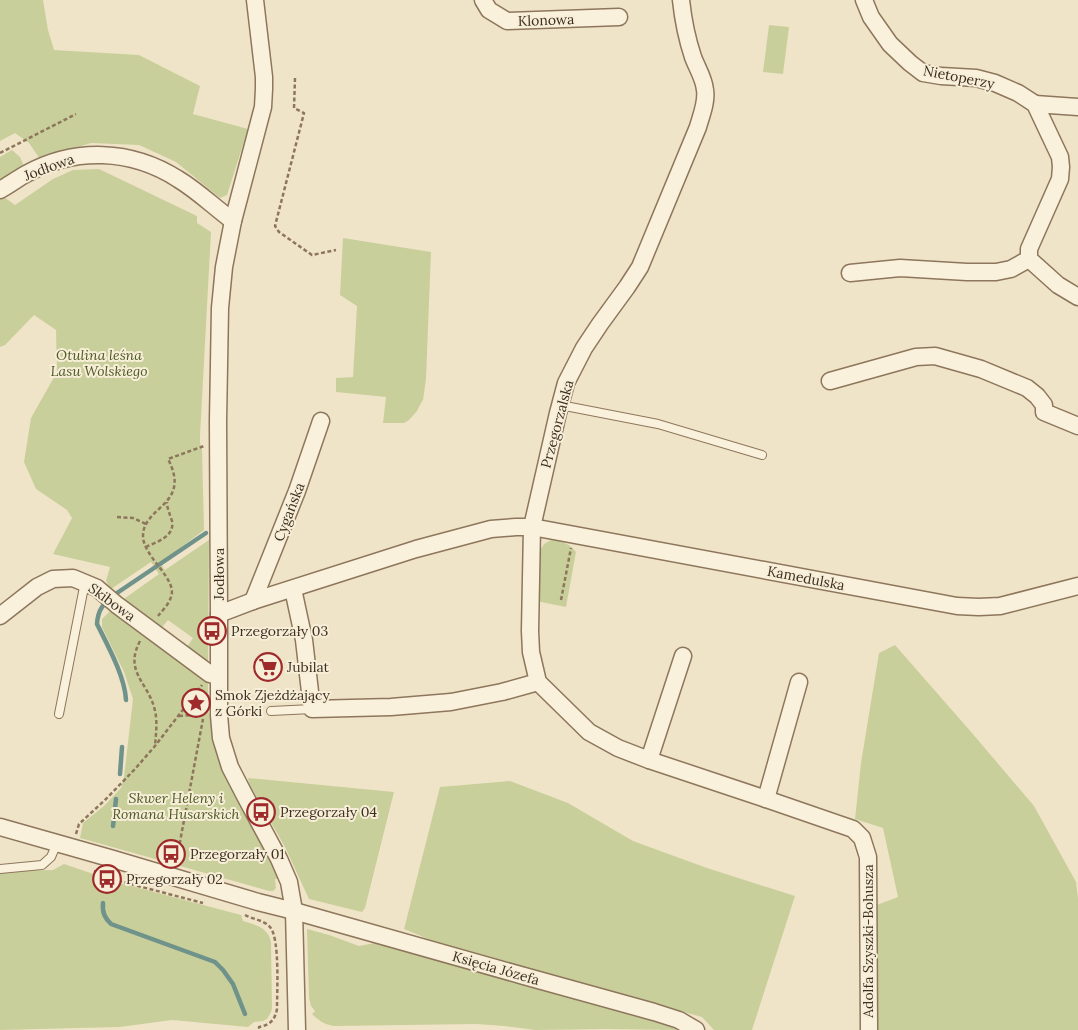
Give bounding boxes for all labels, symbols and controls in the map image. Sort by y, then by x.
street label: Klonowa [517,10,575,30]
street label: Nietoperzy [922,61,997,93]
street label: Jodłowa [20,150,77,185]
park label: Otulina leśna Lasu Wolskiego [50,346,148,380]
street label: Przegorzalska [537,378,577,470]
street label: Cygańska [270,480,308,544]
street label: Jodłowa [210,548,228,601]
street label: Kamedulska [766,562,846,594]
street label: Skibowa [85,579,139,625]
bus stop icon: Przegorzały 03 [197,616,227,646]
place label: Przegorzały 03 [231,622,328,640]
supermarket icon: Jubilat [253,652,283,682]
place label: Jubilat [286,658,330,676]
place label: Smok Zjeżdżający z Górki [215,686,330,720]
place icon: Smok Zjeżdżający z Górki [181,688,211,718]
park label: Skwer Heleny i Romana Husarskich [112,789,240,823]
bus stop icon: Przegorzały 04 [246,797,276,827]
place label: Przegorzały 04 [280,803,377,821]
bus stop icon: Przegorzały 01 [156,839,186,869]
place label: Przegorzały 01 [190,845,285,863]
bus stop icon: Przegorzały 02 [92,864,122,894]
street label: Adolfa Szyszki-Bohusza [859,864,877,1019]
place label: Przegorzały 02 [126,870,223,888]
street label: Księcia Józefa [450,947,542,989]

